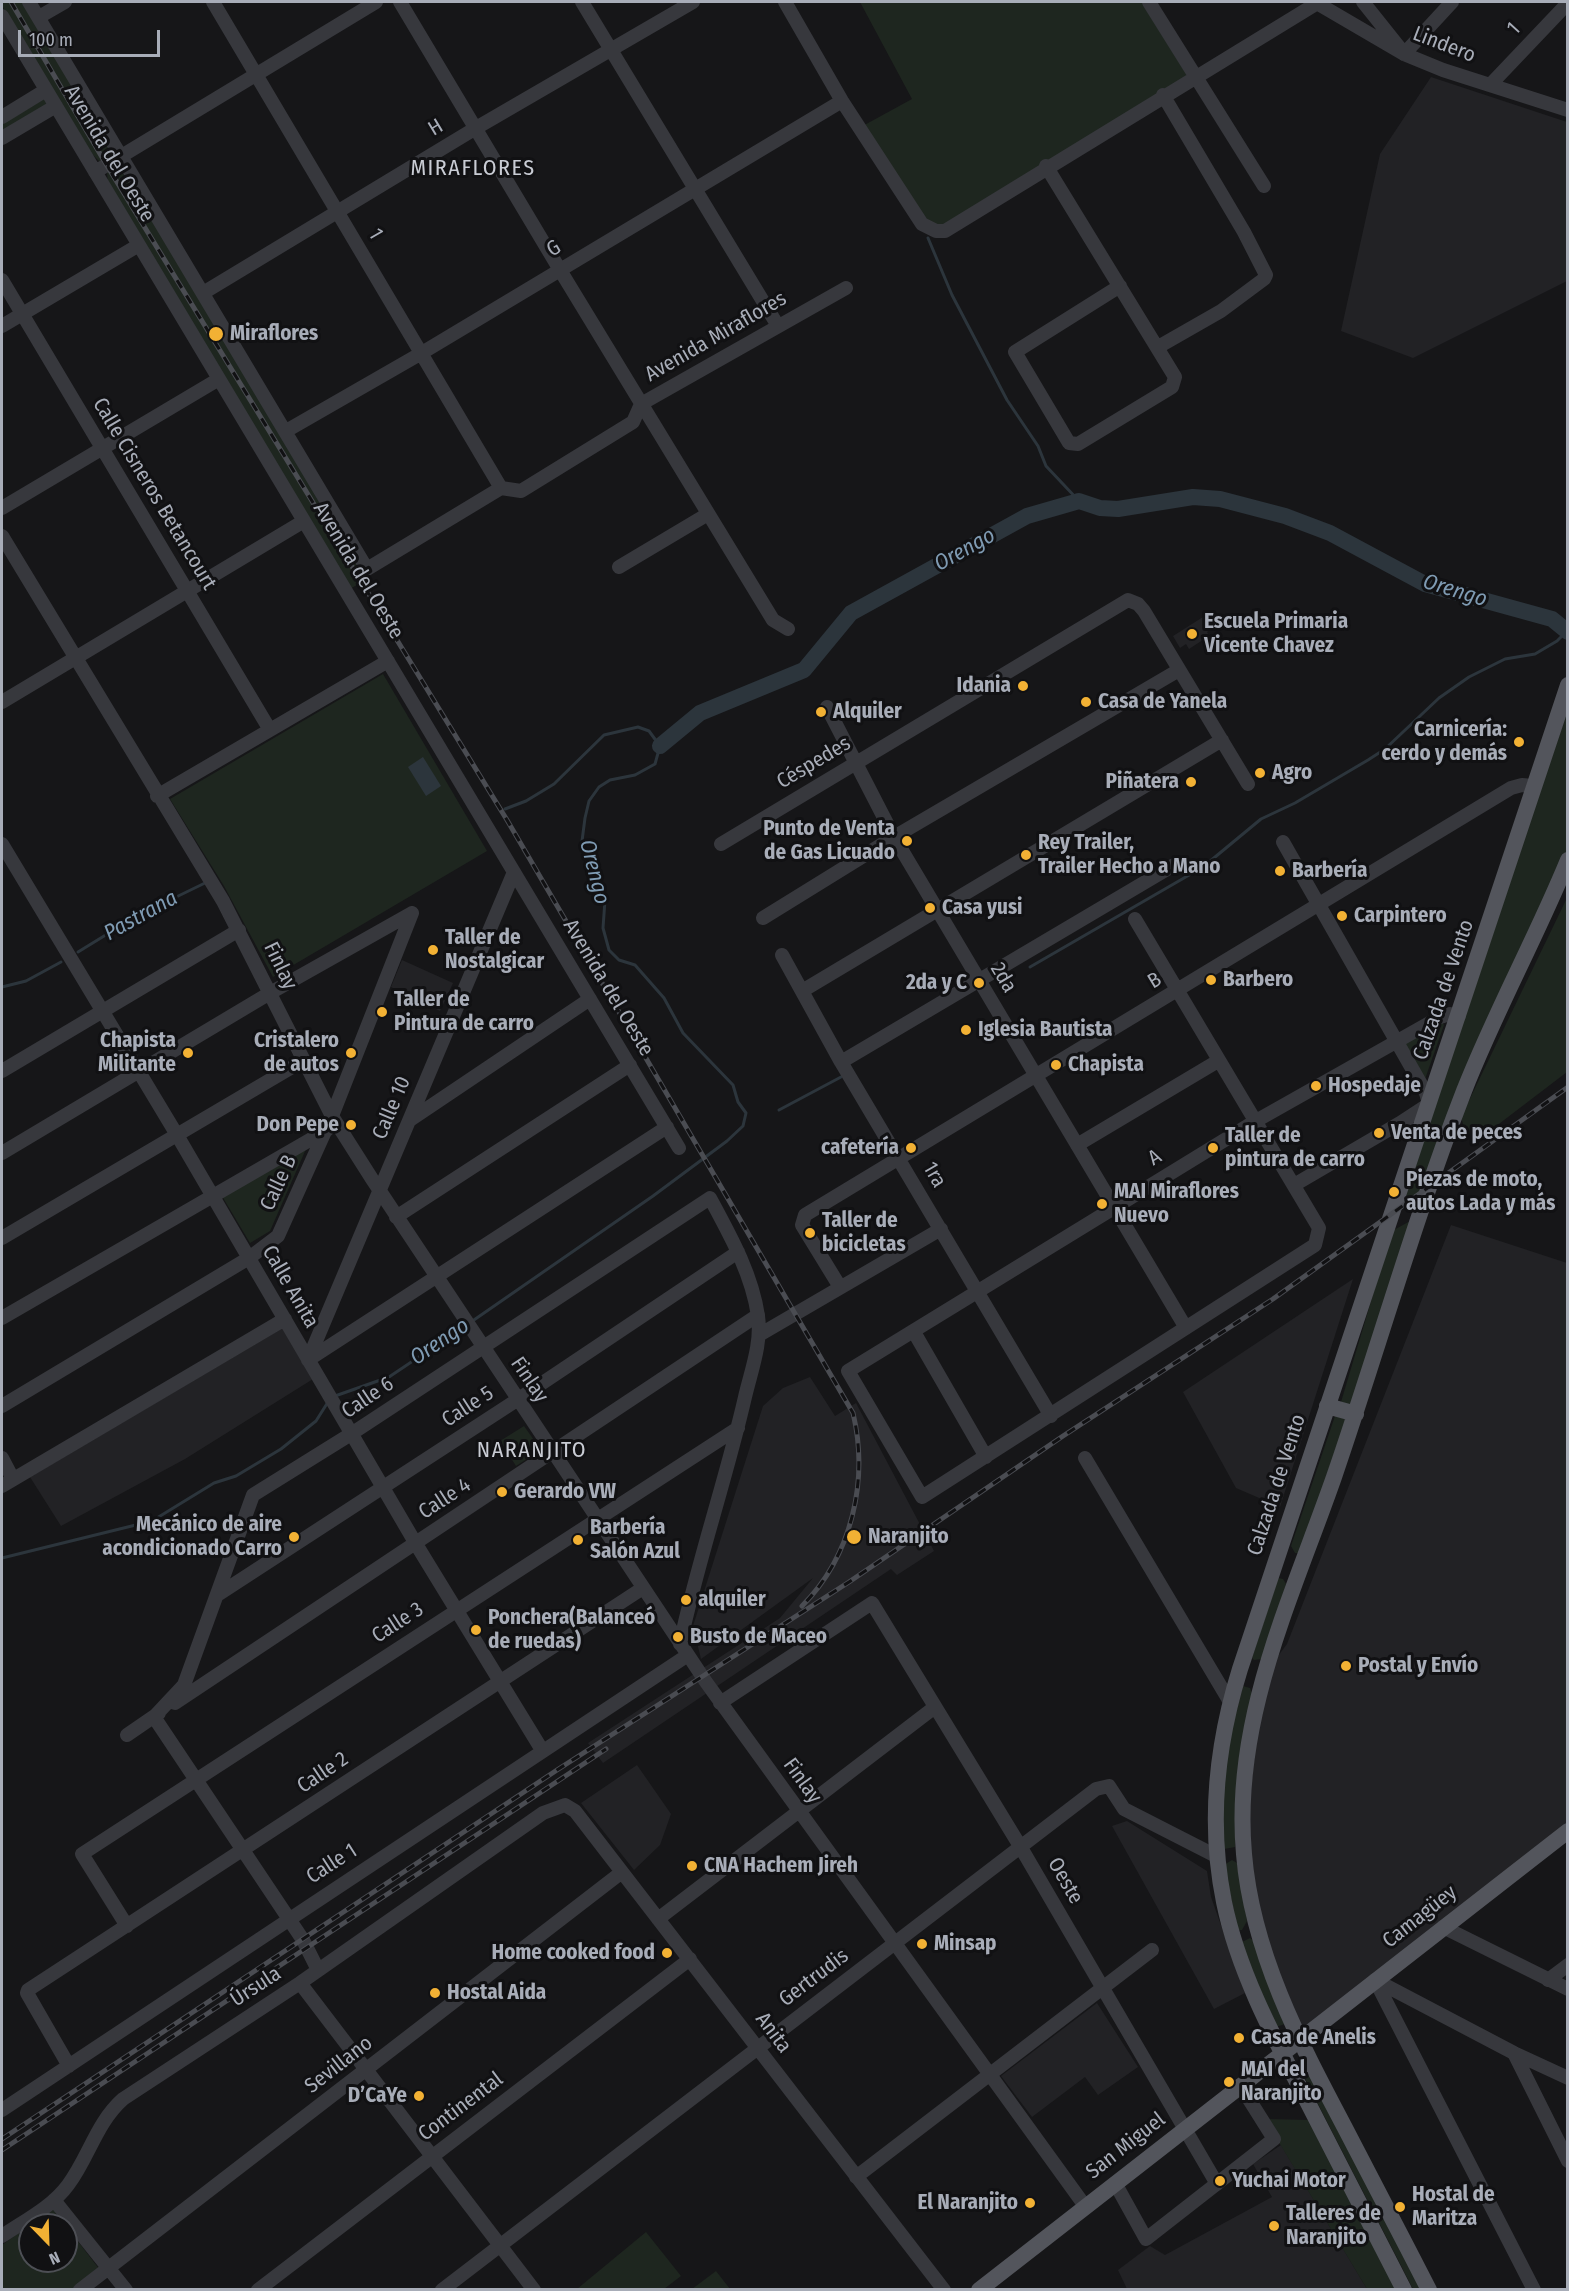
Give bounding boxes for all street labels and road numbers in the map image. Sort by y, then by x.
street label: 1 [1502,17,1526,41]
street label: Lindero [1409,22,1479,68]
street label: Avenida del Oeste [58,81,160,227]
street label: H [424,114,448,142]
street label: 1 [362,224,388,244]
street label: G [542,235,566,263]
street label: Avenida Miraflores [641,286,791,388]
street label: Calle Cisneros Betancourt [87,393,221,595]
street label: Avenida del Oeste [307,498,409,644]
street label: Céspedes [772,731,856,795]
street label: Avenida del Oeste [557,915,659,1061]
street label: Calzada de Vento [1408,916,1480,1064]
street label: Finlay [258,938,302,994]
street label: 2da [984,958,1022,998]
street label: B [1144,967,1166,995]
street label: Calle 10 [368,1073,416,1143]
street label: A [1144,1144,1166,1172]
street label: Calle B [255,1151,303,1215]
street label: 1ra [917,1158,951,1192]
street label: Calle Anita [256,1241,324,1333]
street label: Finlay [505,1352,553,1408]
street label: Calle 6 [337,1372,399,1424]
street label: Calle 5 [437,1381,499,1433]
street label: Calzada de Vento [1242,1411,1312,1559]
street label: Calle 4 [414,1473,476,1525]
street label: Calle 3 [368,1597,428,1649]
street label: Calle 2 [293,1747,353,1799]
street label: Finlay [777,1754,827,1808]
street label: Calle 1 [302,1838,362,1890]
street label: Oeste [1042,1853,1088,1909]
street label: Camagüey [1378,1880,1462,1954]
street label: Gertrudis [774,1944,854,2012]
street label: Úrsula [226,1961,286,2013]
street label: Anita [750,2008,796,2058]
street label: Sevillano [300,2031,378,2099]
street label: Continental [414,2067,508,2147]
street label: San Miguel [1081,2107,1171,2185]

